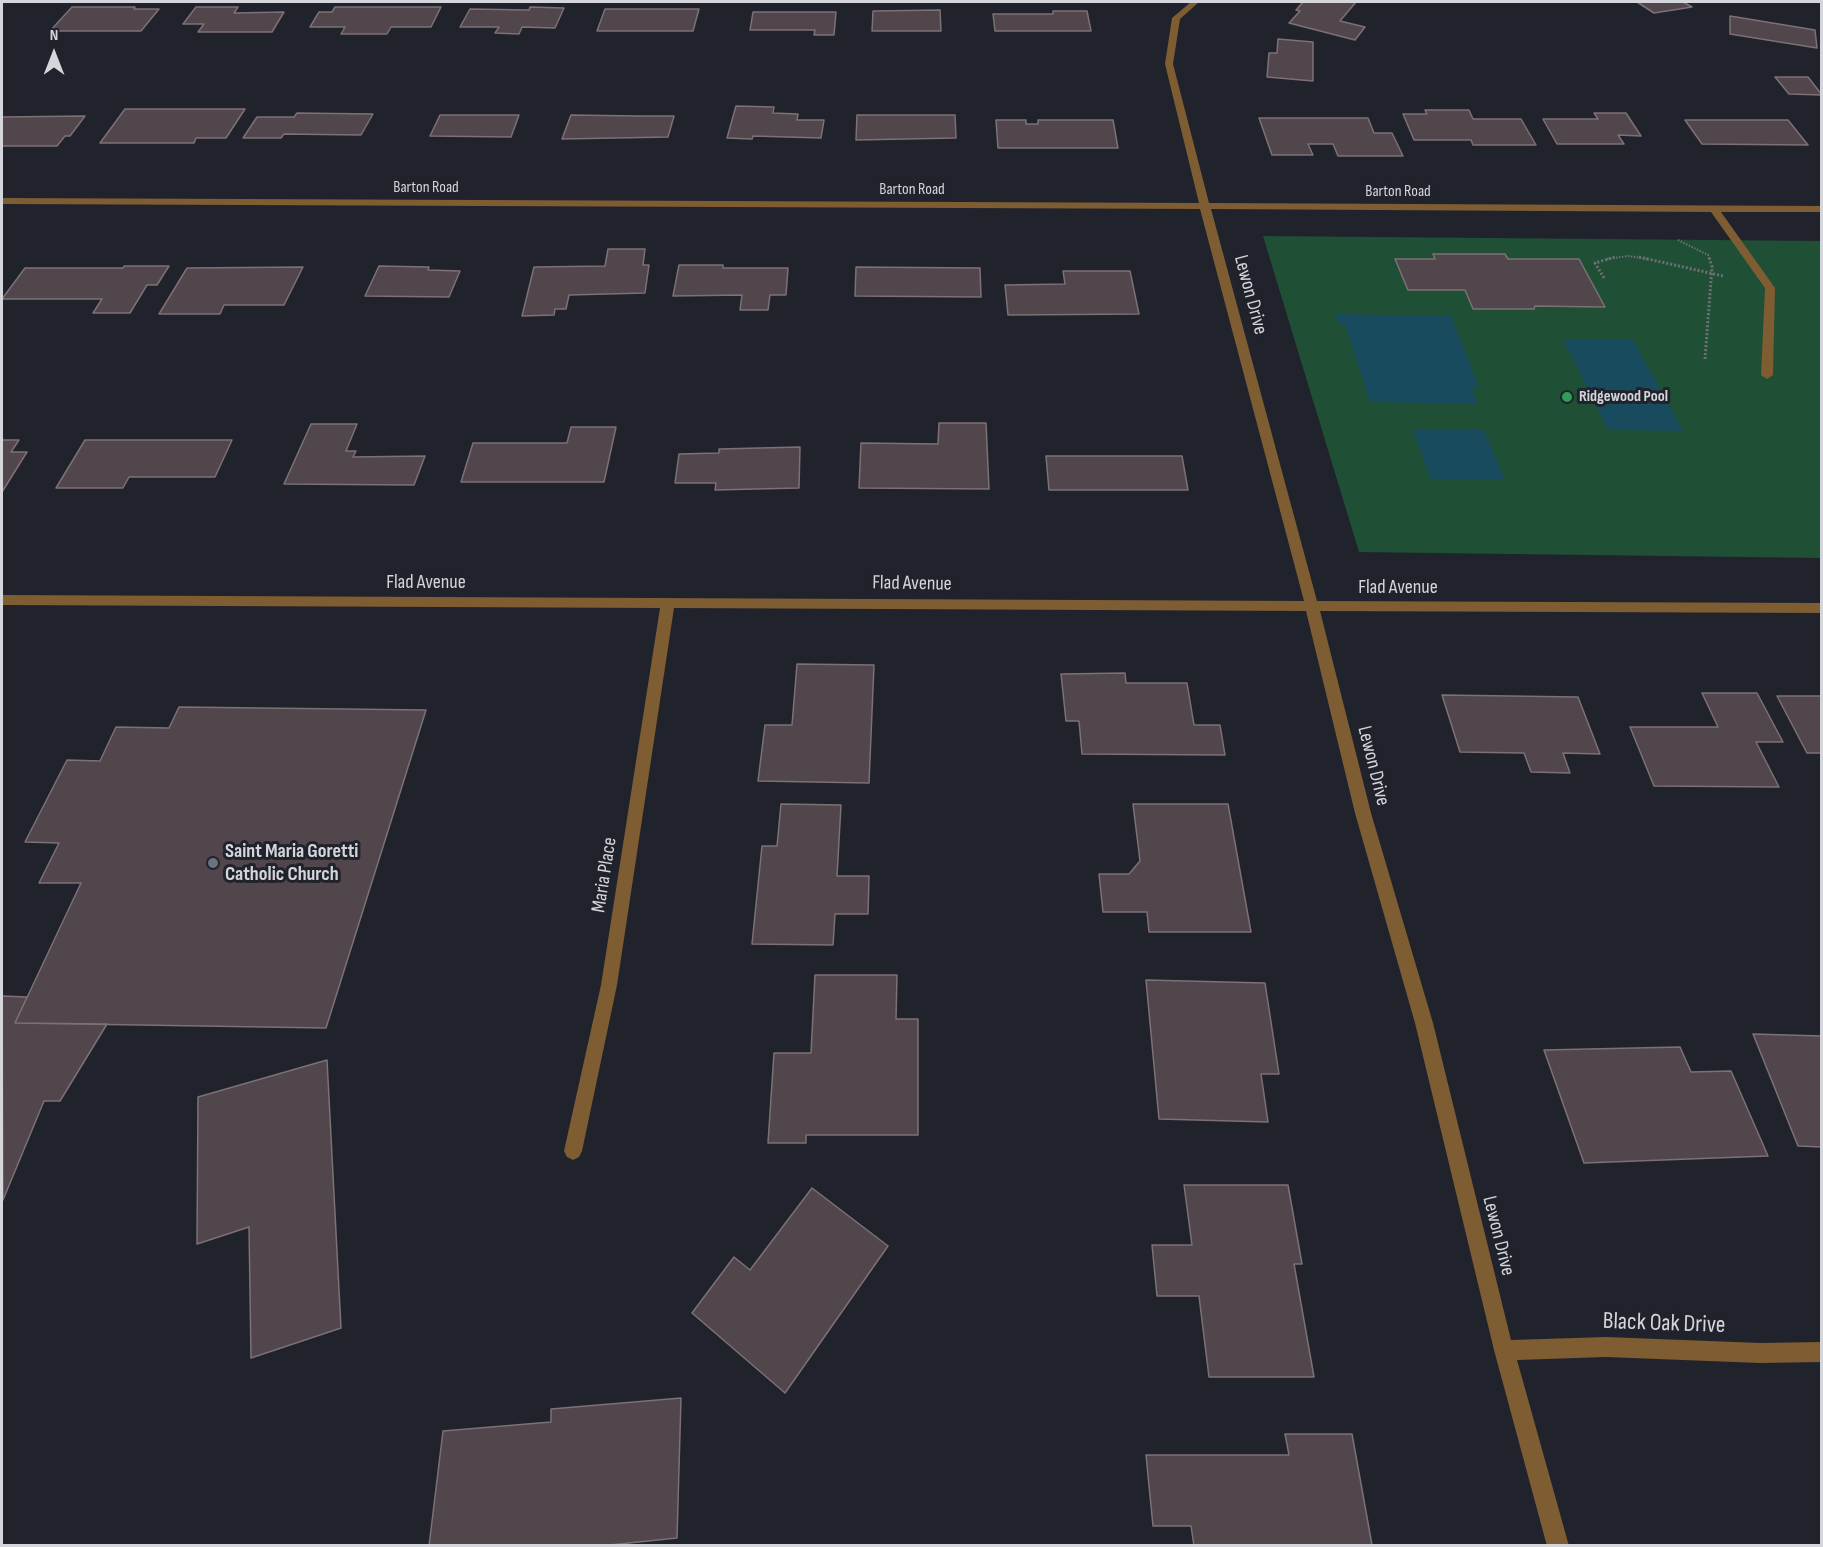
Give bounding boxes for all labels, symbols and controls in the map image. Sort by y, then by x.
north arrow [24,24,84,84]
text: N [50,26,58,45]
street label: Barton Road [393,178,459,198]
street label: Barton Road [879,180,945,200]
street label: Barton Road [1365,182,1431,202]
street label: Lewon Drive [1228,253,1272,337]
place label: Ridgewood Pool [1579,387,1668,407]
marker: Ridgewood Pool [1560,390,1574,404]
street label: Flad Avenue [386,571,466,595]
street label: Flad Avenue [872,571,952,597]
street label: Flad Avenue [1358,576,1438,600]
street label: Lewon Drive [1352,724,1394,808]
street label: Maria Place [587,836,623,914]
place label: Saint Maria Goretti Catholic Church [225,840,358,887]
marker: Saint Maria Goretti Catholic Church [206,856,220,870]
street label: Lewon Drive [1477,1194,1519,1278]
street label: Black Oak Drive [1602,1307,1726,1341]

